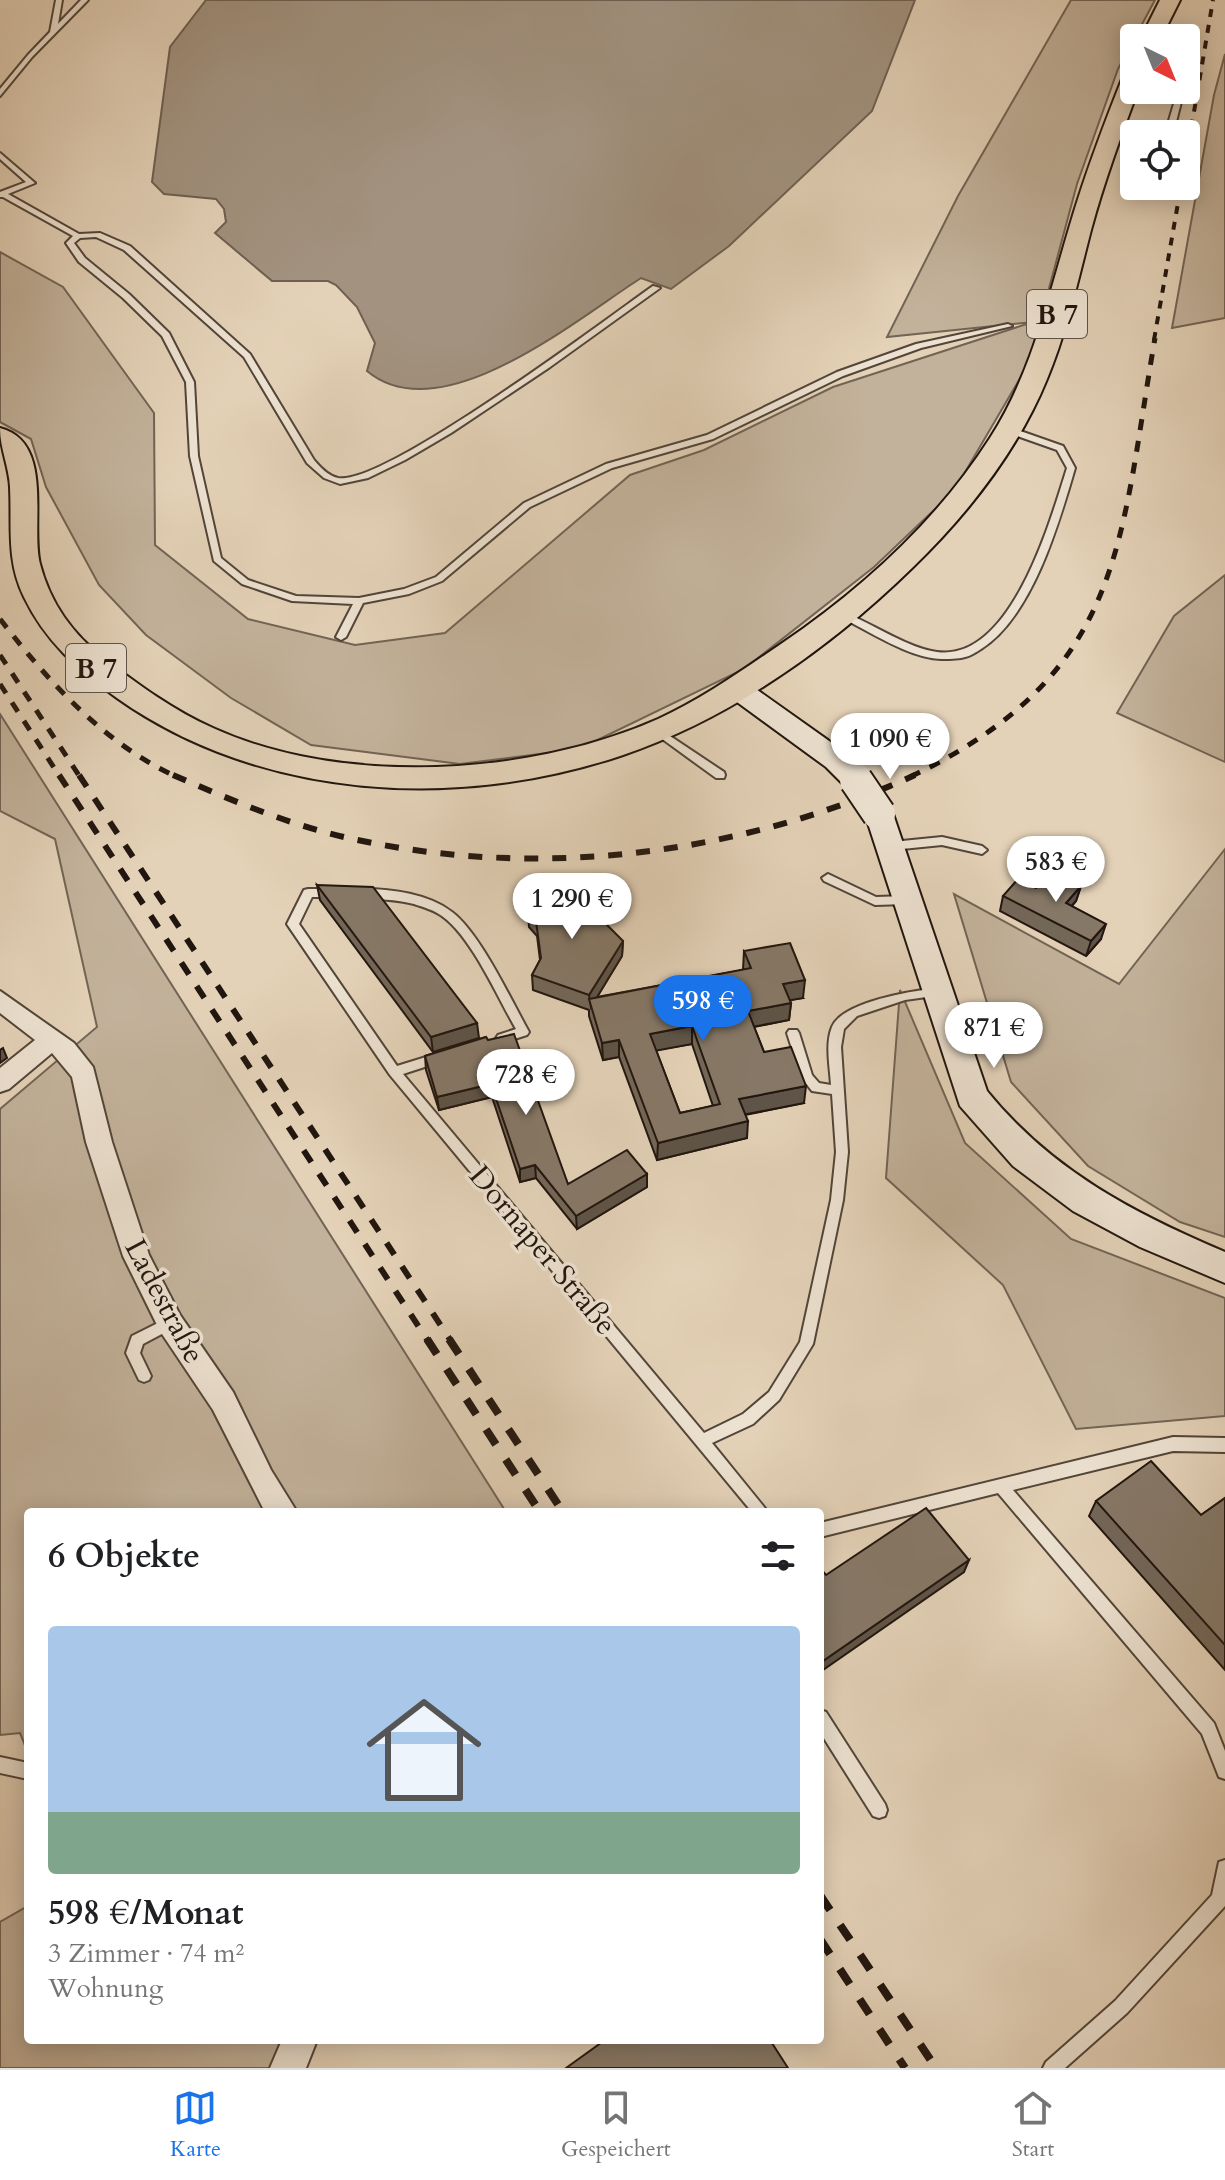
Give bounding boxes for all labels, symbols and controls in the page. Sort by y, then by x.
north arrow [1120,24,1200,104]
map controls [1120,24,1200,200]
button: locate [1120,120,1200,200]
road number: B 7 [1027,290,1087,338]
road number: B 7 [66,644,126,692]
pin: 1 090 € [816,713,964,781]
text: 1 090 € [849,721,931,756]
pin: 583 € [1000,836,1112,904]
text: 583 € [1025,844,1087,879]
pin: 1 290 € [498,873,646,941]
text: 1 290 € [531,881,613,916]
pin: 598 € [647,975,759,1043]
text: 598 € [672,983,734,1018]
pin: 871 € [938,1002,1050,1070]
text: 871 € [963,1010,1025,1045]
pin: 728 € [470,1049,582,1117]
text: 728 € [495,1057,557,1092]
street label: Dornaper Straße [459,1157,626,1344]
street label: Ladestraße [115,1232,214,1371]
text: 6 Objekte [48,1533,200,1579]
icon: filters [756,1534,800,1578]
icon: home [352,1678,496,1822]
text: 598 €/Monat [48,1890,243,1936]
text: 3 Zimmer · 74 m² [48,1936,244,1971]
text: Wohnung [48,1971,163,2006]
tab: Karte [170,2086,221,2164]
tab: Gespeichert [561,2086,671,2164]
tab: Start [1011,2086,1055,2164]

